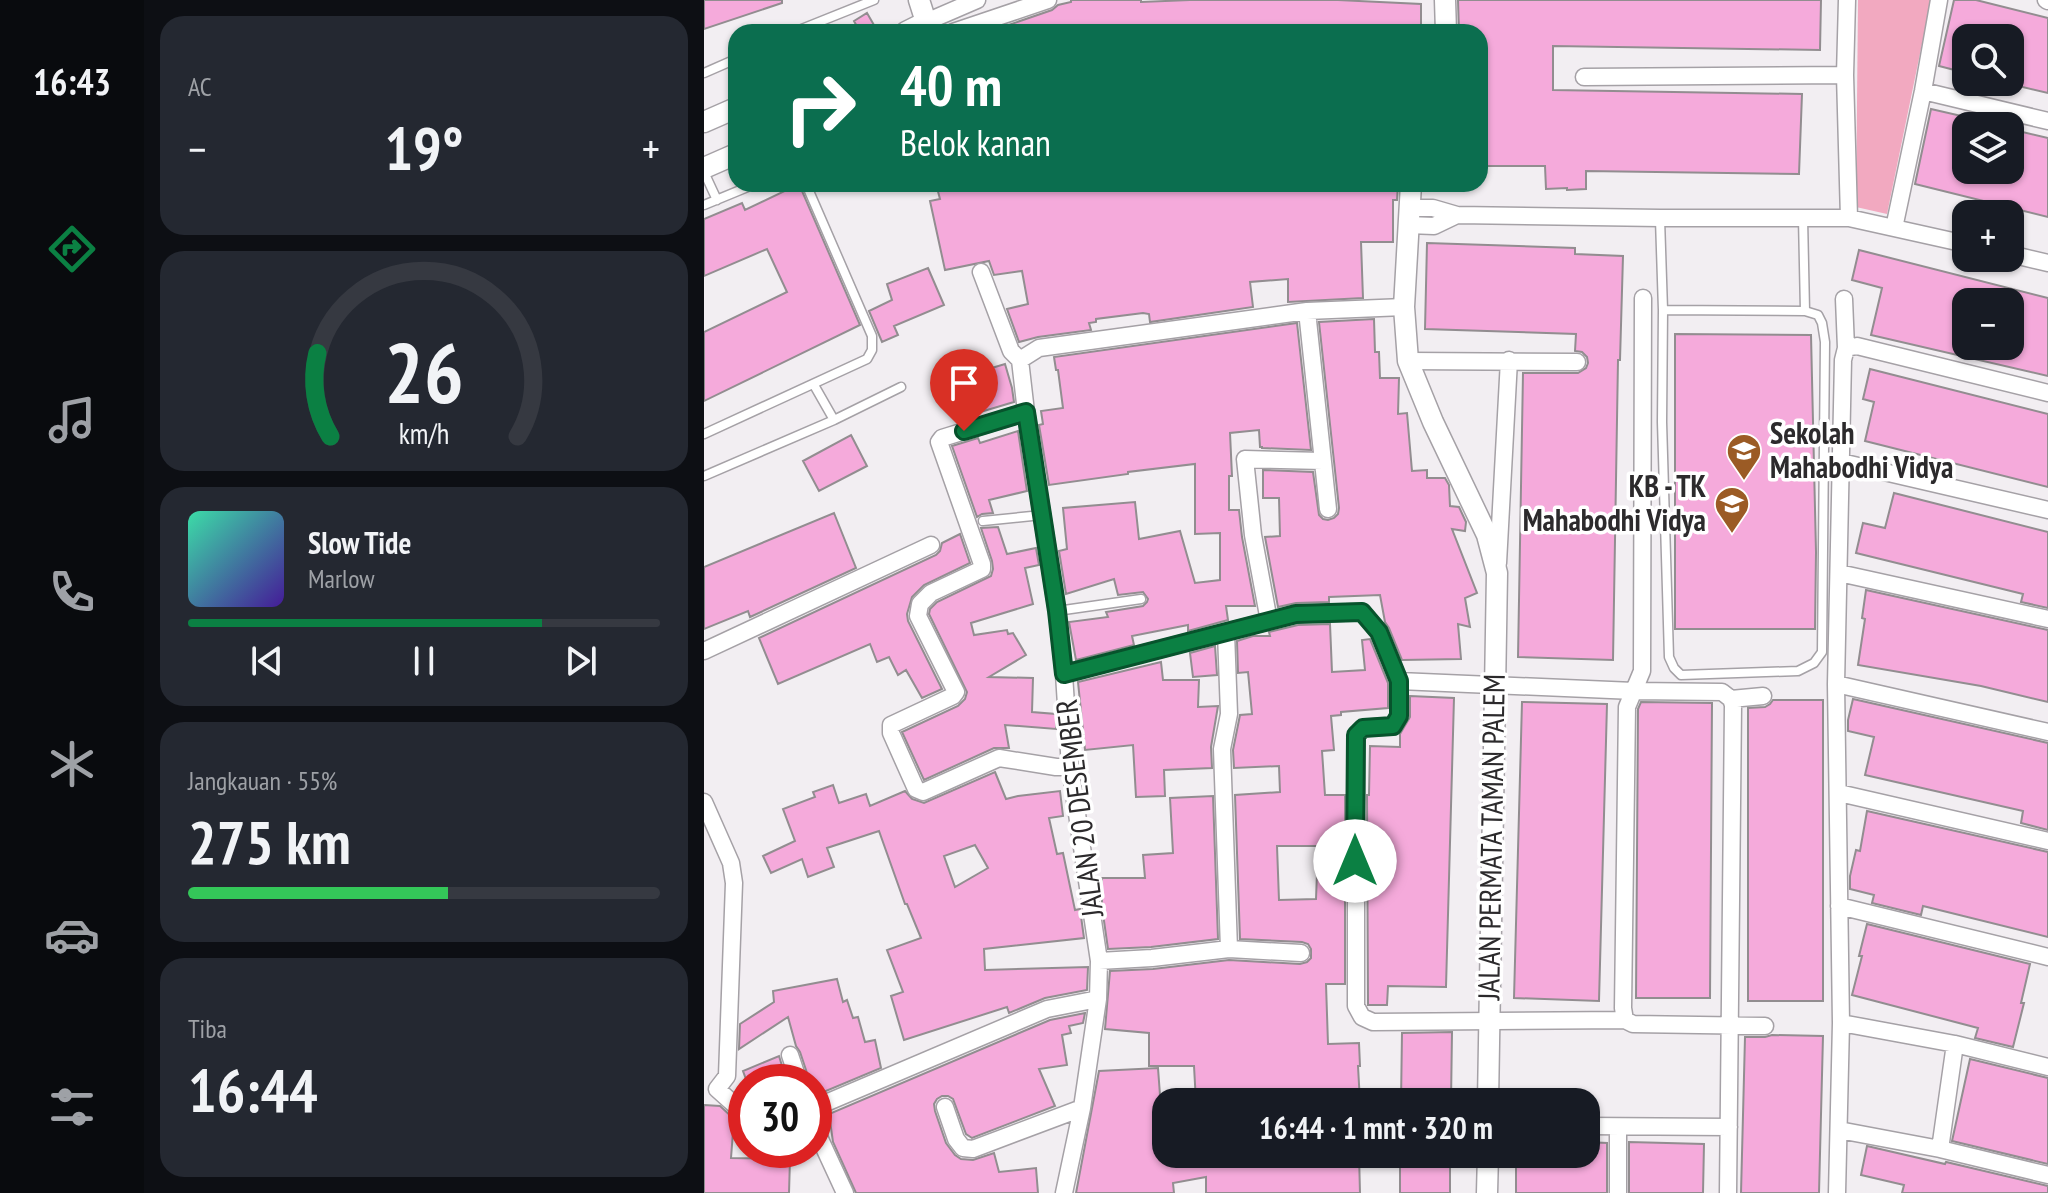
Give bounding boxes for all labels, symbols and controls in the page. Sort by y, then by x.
map controls [1952,24,2024,360]
button: search [1952,24,2024,96]
text: 40 m [900,49,1002,121]
icon: right [768,56,872,160]
text: 16:43 [33,58,111,105]
text: AC [188,70,212,103]
text: 19° [384,109,464,187]
button: layers [1952,112,2024,184]
text: Belok kanan [900,119,1051,166]
text: − [188,120,206,177]
text: + [642,120,660,177]
button: + [1952,200,2024,272]
icon: directions [44,221,100,277]
button: − [1952,288,2024,360]
text: 26 [384,318,464,426]
pin [930,349,998,431]
icon: arrive [942,361,986,405]
icon: music [44,392,100,448]
place label: Sekolah Mahabodhi Vidya [1770,413,1953,486]
text: km/h [399,415,449,452]
school or university icon: Sekolah Mahabodhi Vidya [1725,432,1763,482]
place label: KB - TK Mahabodhi Vidya [1523,466,1706,539]
school or university icon: KB - TK Mahabodhi Vidya [1713,485,1751,535]
text: Slow Tide [308,523,411,562]
text: Marlow [308,562,374,595]
icon: phone [44,564,100,620]
icon: previous [245,639,289,683]
icon: pause [402,639,446,683]
icon: next [559,639,603,683]
street label: JALAN PERMATA TAMAN PALEM [1468,674,1513,1001]
street label: JALAN 20 DESEMBER [1046,697,1111,920]
icon: climate [44,736,100,792]
text: Jangkauan · 55% [188,764,337,797]
text: 275 km [188,803,351,881]
position arrow [1313,819,1397,903]
icon: car [44,907,100,963]
text: Tiba [188,1012,227,1045]
text: 16:44 [188,1051,318,1129]
speed limit sign: 30 [728,1064,832,1168]
icon: filters [44,1079,100,1135]
text: 16:44 · 1 mnt · 320 m [1259,1108,1493,1147]

